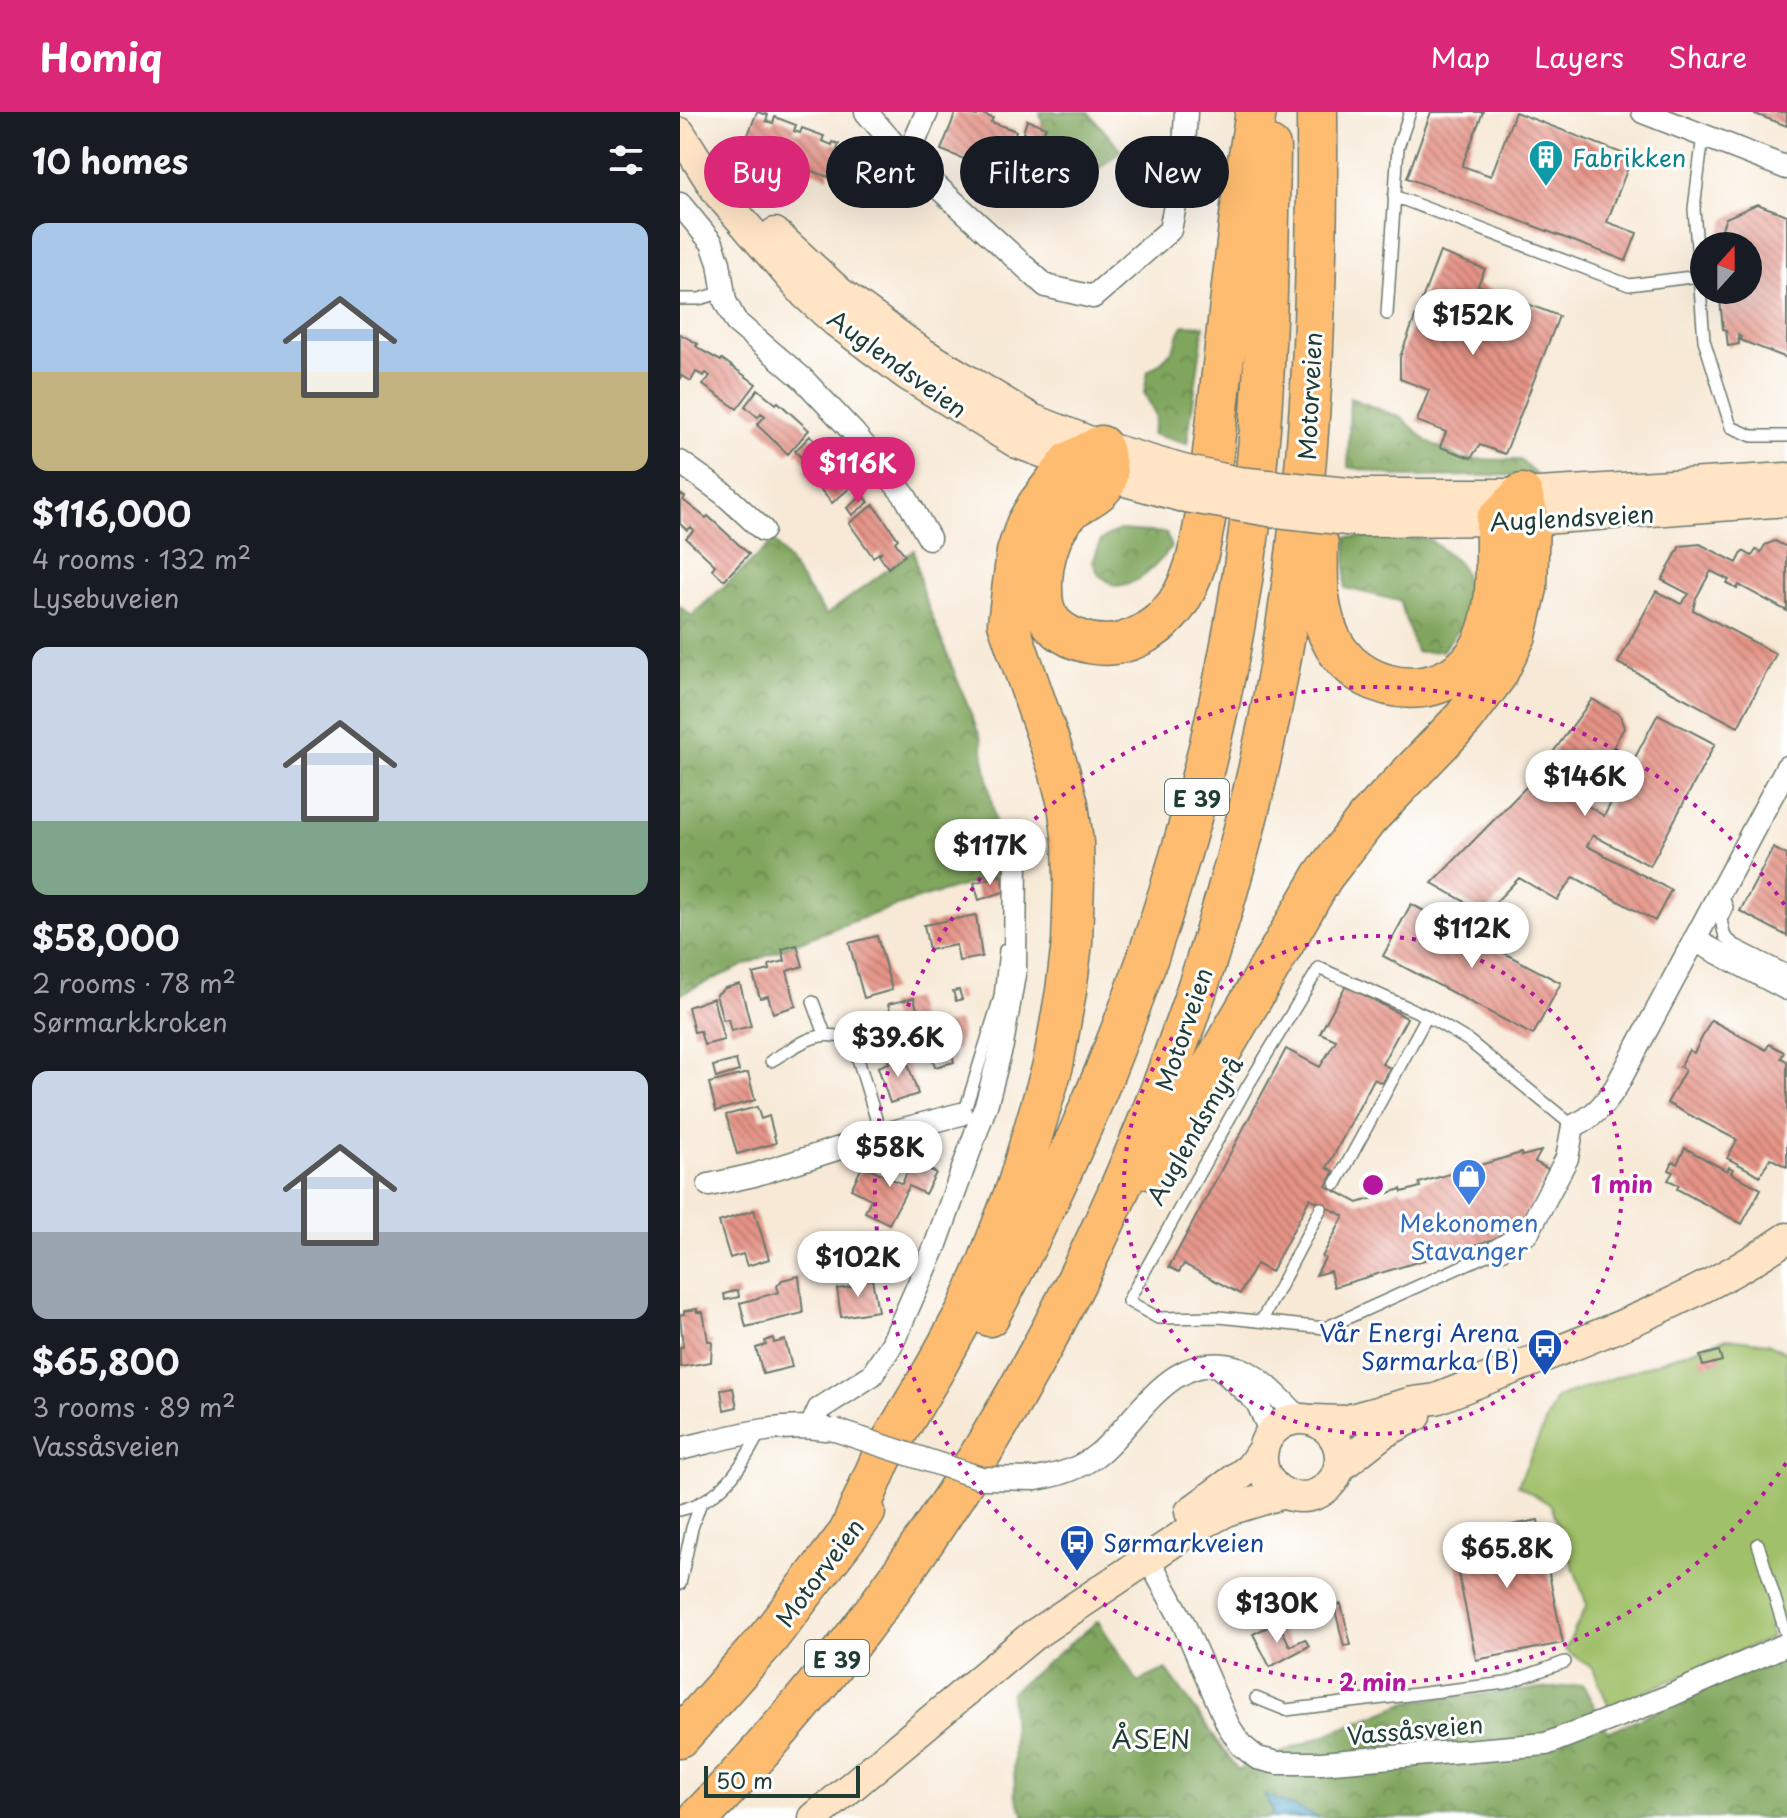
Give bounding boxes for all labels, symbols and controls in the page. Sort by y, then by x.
text: Homiq [40,28,162,85]
text: Map [1430,35,1490,78]
text: Layers [1534,35,1624,78]
text: Share [1668,35,1747,78]
text: 10 homes [32,134,188,186]
chip: Buy [704,136,810,208]
chip: Rent [826,136,944,208]
chip: Filters [960,136,1099,208]
chip: New [1115,136,1229,208]
icon: filters [604,138,648,182]
building icon: Fabrikken [1527,138,1565,188]
place label: Fabrikken [1572,139,1686,175]
north arrow [1690,232,1762,304]
map controls [1690,232,1762,304]
icon: home [268,275,412,419]
pin: $152K [1417,289,1529,357]
text: $152K [1432,295,1514,334]
street label: Auglendsveien [821,300,975,426]
street label: Motorveien [1288,331,1330,461]
pin: $116K [802,437,914,505]
text: $116K [819,443,897,482]
text: $116,000 [32,487,191,539]
street label: Auglendsveien [1489,495,1655,539]
text: 4 rooms · 132 m² [32,539,251,578]
text: Lysebuveien [32,578,180,617]
icon: home [268,699,412,843]
pin: $146K [1529,750,1641,818]
text: $146K [1543,756,1627,795]
road number: E 39 [1165,779,1229,815]
pin: $117K [934,819,1046,887]
text: $117K [953,825,1027,864]
pin: $112K [1416,902,1528,970]
text: $112K [1433,908,1511,947]
text: $58,000 [32,911,180,963]
text: 2 rooms · 78 m² [32,963,236,1002]
street label: Motorveien [1145,963,1221,1095]
text: Sørmarkkroken [32,1002,228,1041]
pin: $39.6K [833,1011,963,1079]
text: $39.6K [852,1017,944,1056]
street label: Auglendsmyrå [1137,1049,1251,1211]
pin: $58K [843,1121,937,1189]
icon: home [268,1123,412,1267]
text: $58K [855,1127,925,1166]
shop icon: Mekonomen Stavanger [1450,1157,1488,1207]
text: 1 min [1591,1165,1653,1201]
centre of rings [1359,1171,1387,1199]
place label: Mekonomen Stavanger [1400,1204,1538,1268]
pin: $102K [802,1231,914,1299]
text: $102K [815,1237,901,1276]
place label: Vår Energi Arena Sørmarka (B) [1319,1314,1519,1378]
bus stop icon: Vår Energi Arena Sørmarka (B) [1526,1327,1564,1377]
text: $65,800 [32,1335,180,1387]
text: 3 rooms · 89 m² [32,1387,236,1426]
text: Vassåsveien [32,1426,180,1465]
street label: Motorveien [766,1510,872,1634]
pin: $65.8K [1442,1522,1572,1590]
bus stop icon: Sørmarkveien [1058,1523,1096,1573]
place label: Sørmarkveien [1103,1524,1264,1560]
text: $65.8K [1461,1528,1553,1567]
pin: $130K [1221,1577,1333,1645]
text: $130K [1235,1583,1319,1622]
road number: E 39 [805,1640,869,1676]
text: 2 min [1339,1663,1407,1699]
street label: Vassåsveien [1345,1705,1485,1753]
district label: ÅSEN [1112,1719,1192,1758]
scale bar [704,1762,860,1798]
text: 50 m [716,1763,773,1796]

